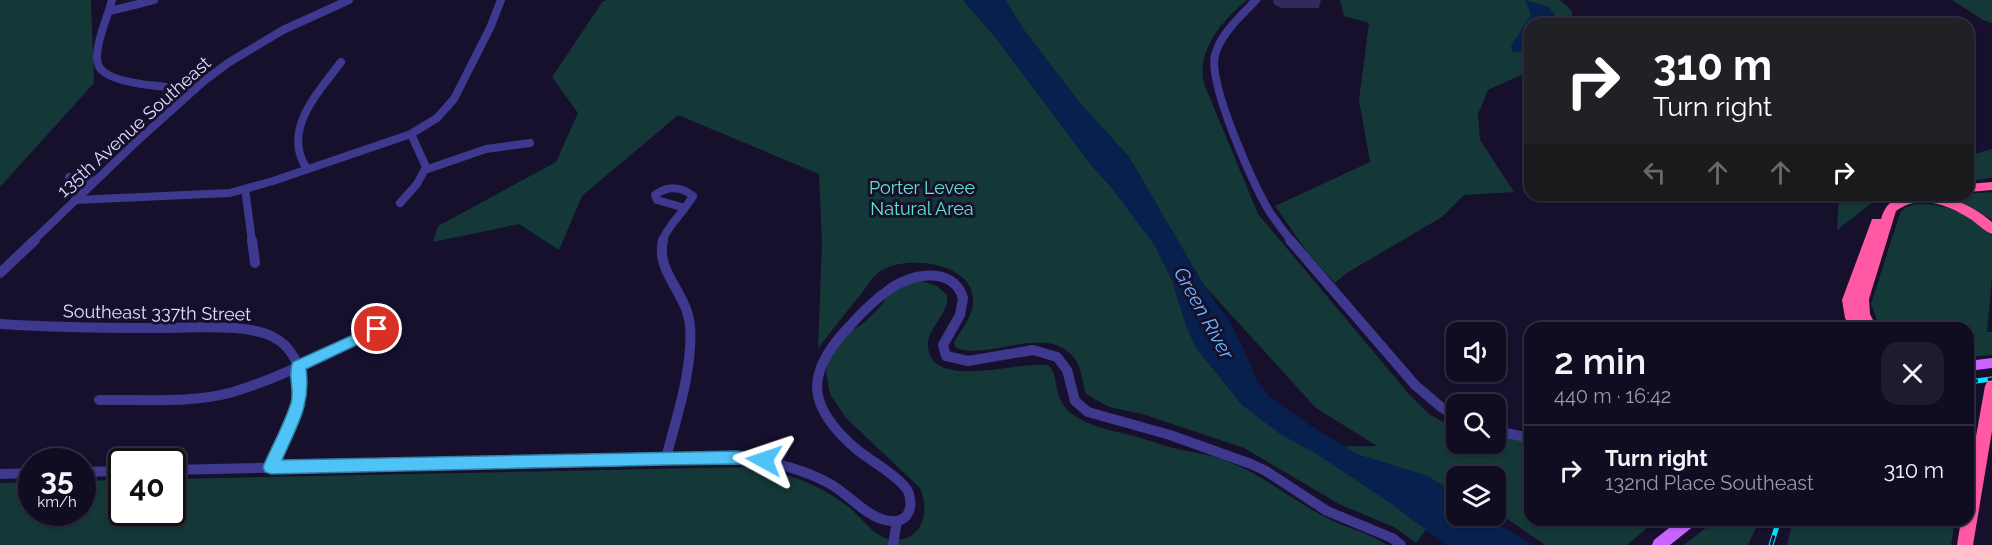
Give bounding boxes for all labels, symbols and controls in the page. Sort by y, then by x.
text: 310 m [1653,41,1772,90]
icon: right [1554,42,1632,120]
street label: 135th Avenue Southeast [53,52,215,201]
text: Turn right [1653,91,1772,122]
icon: left [1638,156,1671,189]
icon: ahead [1701,156,1734,189]
icon: ahead [1764,156,1797,189]
icon: right [1827,156,1860,189]
park label: Porter Levee Natural Area [869,177,975,219]
water label: Green River [1169,263,1240,364]
street label: Southeast 337th Street [63,300,251,325]
pin [351,303,402,354]
icon: arrive [360,312,393,345]
map controls [1446,322,1506,526]
button: sound [1446,322,1506,382]
text: 2 min [1554,340,1646,382]
button: close [1881,342,1944,405]
text: 440 m · 16:42 [1554,384,1671,408]
button: search [1446,394,1506,454]
position arrow [732,428,796,492]
text: Turn right [1605,445,1708,471]
speed limit sign: 40 [108,448,186,526]
icon: right [1554,454,1587,487]
text: 310 m [1884,457,1944,483]
text: 35 [40,462,74,497]
button: layers [1446,466,1506,526]
text: 132nd Place Southeast [1605,471,1814,495]
text: km/h [37,493,77,511]

